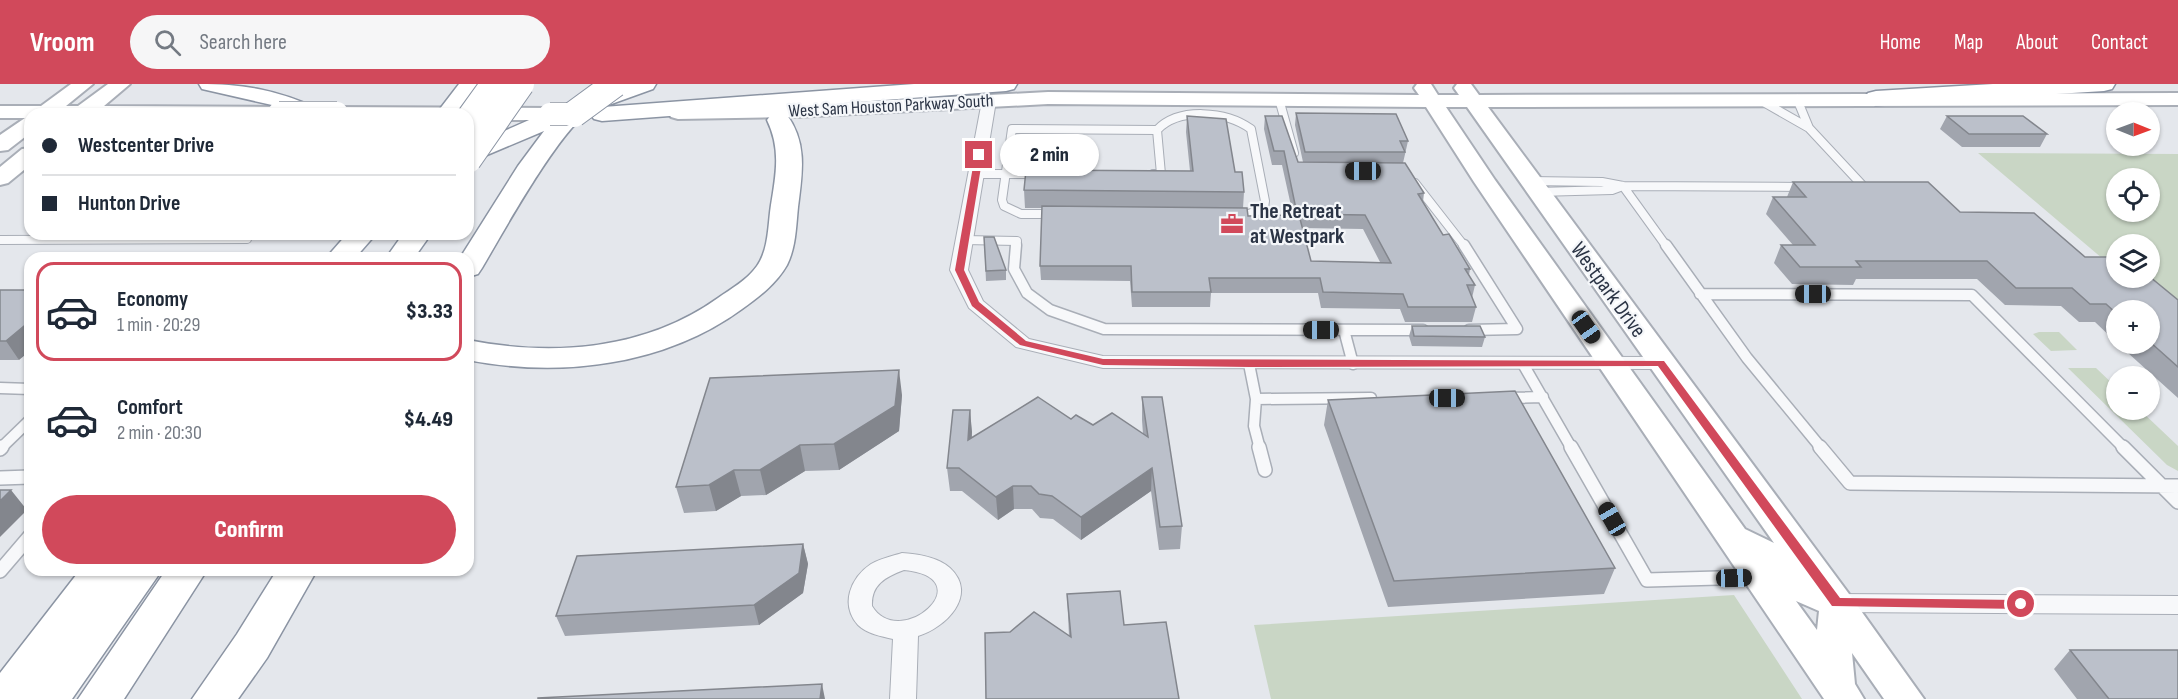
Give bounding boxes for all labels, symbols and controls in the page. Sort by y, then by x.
search box [130,15,550,69]
text: Vroom [30,26,94,59]
icon: search [151,26,184,59]
text: Search here [199,29,287,56]
text: Home [1880,30,1921,55]
text: Map [1954,30,1983,55]
text: About [2016,30,2058,55]
text: Contact [2091,30,2148,55]
street label: West Sam Houston Parkway South [788,90,994,122]
north arrow [2106,102,2160,156]
map controls [2106,102,2160,420]
text: Westcenter Drive [78,132,214,159]
callout: 2 min [1000,134,1099,176]
route end [965,141,992,168]
text: 2 min [1030,143,1069,167]
car [1345,162,1381,180]
button: locate [2106,168,2160,222]
text: Hunton Drive [78,190,180,217]
place label: The Retreat at Westpark [1250,198,1345,250]
office icon: The Retreat at Westpark [1219,211,1245,237]
button: layers [2106,234,2160,288]
street label: Westpark Drive [1564,237,1652,343]
icon: car [45,285,99,339]
car [1795,285,1831,303]
text: Economy [117,286,188,313]
text: $3.33 [406,298,453,325]
button: + [2106,300,2160,354]
car [1568,307,1604,347]
text: 1 min · 20:29 [117,313,200,337]
car [1303,321,1339,339]
button: − [2106,366,2160,420]
car [1429,389,1465,407]
icon: car [45,393,99,447]
text: Comfort [117,394,183,421]
text: $4.49 [404,406,453,433]
text: 2 min · 20:30 [117,421,202,445]
button: Confirm [42,495,456,564]
car [1595,499,1629,539]
car [1716,568,1752,588]
route start [2007,590,2034,617]

